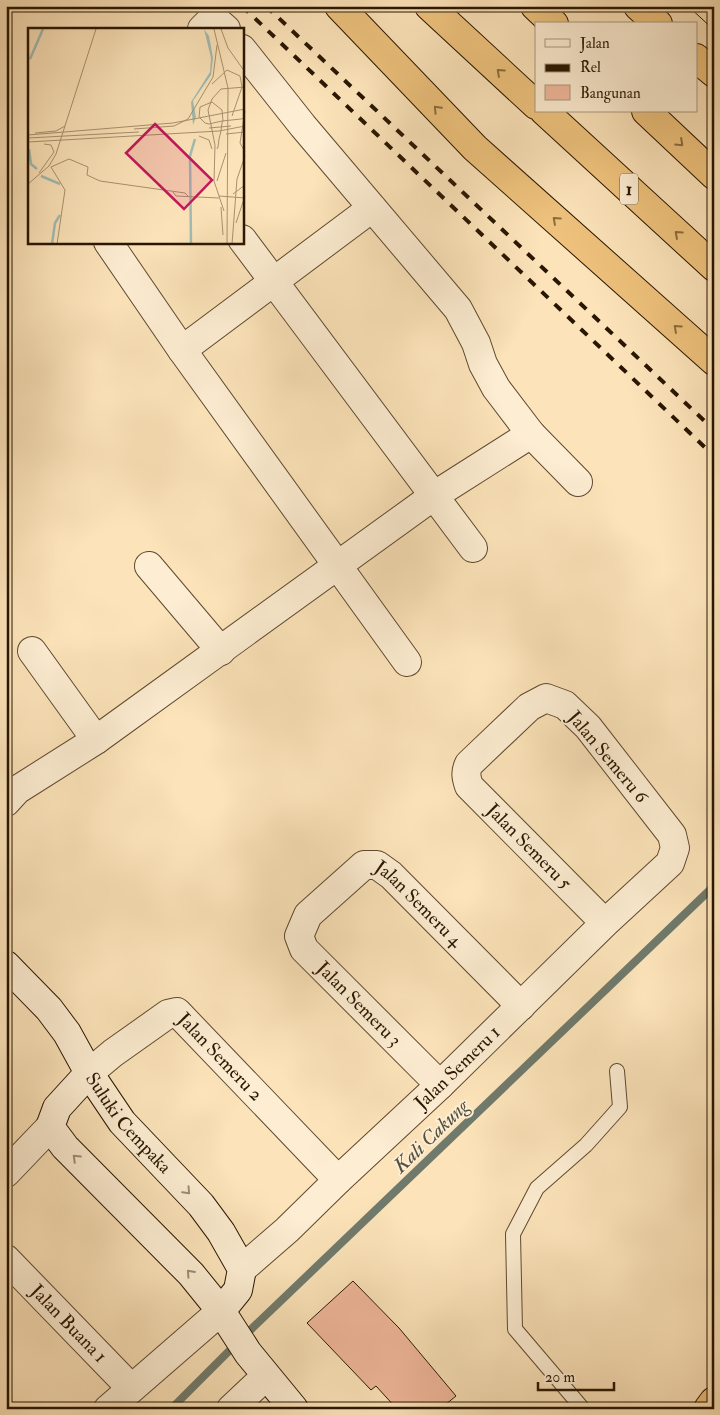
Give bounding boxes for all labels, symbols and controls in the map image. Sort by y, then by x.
legend [535,22,698,112]
inset map [28,28,244,244]
text: Jalan [579,34,610,54]
text: Rel [580,58,601,77]
one-way arrow [497,69,506,78]
text: Bangunan [580,84,641,103]
one-way arrow [434,106,443,115]
one-way arrow [674,137,683,146]
road number: 1 [620,173,638,204]
one-way arrow [553,217,562,226]
one-way arrow [674,231,683,240]
one-way arrow [674,325,683,334]
street label: Jalan Semeru 6 [562,705,654,809]
street label: Jalan Semeru 5 [480,798,577,895]
street label: Jalan Semeru 4 [369,855,468,953]
street label: Jalan Semeru 3 [311,956,407,1052]
street label: Jalan Semeru 2 [171,1007,268,1106]
street label: Jalan Semeru 1 [409,1020,505,1115]
street label: Suluki Cempaka [80,1068,177,1179]
water label: Kali Cakung [387,1093,475,1179]
one-way arrow [72,1155,81,1164]
one-way arrow [181,1186,190,1195]
one-way arrow [188,1270,196,1279]
street label: Jalan Buana 1 [24,1279,112,1368]
scale bar [538,1360,614,1392]
text: 20 m [545,1368,575,1387]

